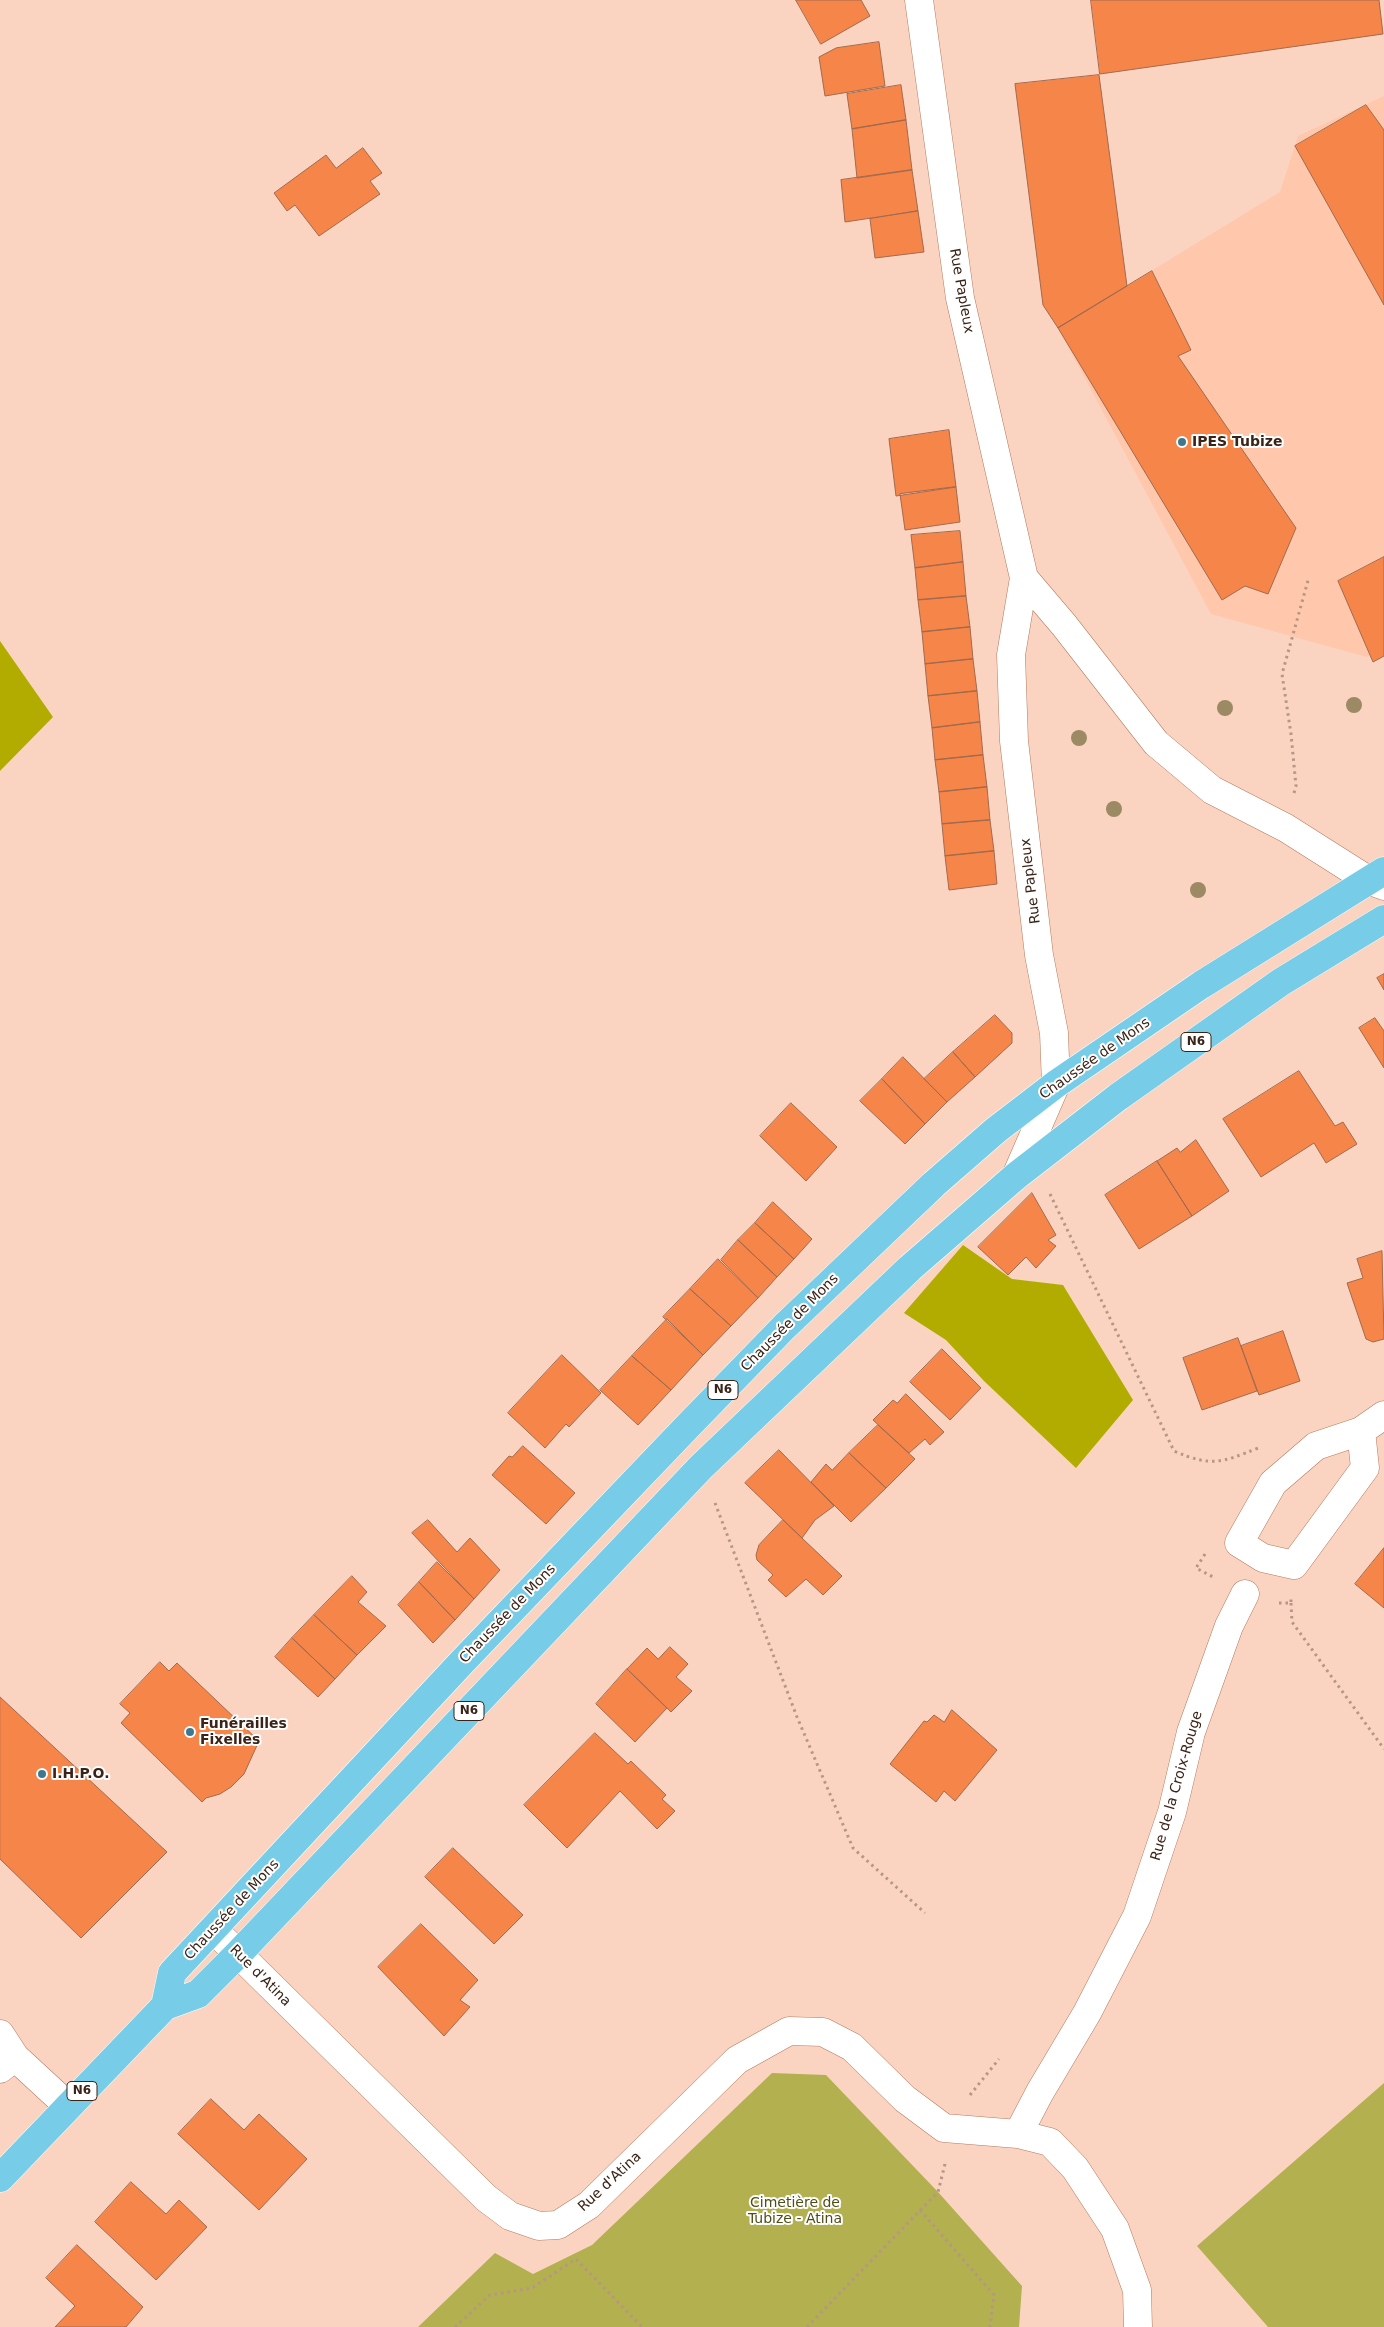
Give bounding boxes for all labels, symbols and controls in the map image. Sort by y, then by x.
street label: Rue Papleux [945,247,977,335]
place label: IPES Tubize [1192,434,1282,450]
marker: IPES Tubize [1176,436,1188,448]
street label: Rue Papleux [1017,837,1045,925]
street label: Chaussée de Mons [1036,1015,1154,1103]
road number: N6 [1181,1032,1211,1052]
street label: Chaussée de Mons [738,1271,842,1375]
road number: N6 [708,1380,738,1400]
street label: Chaussée de Mons [456,1561,560,1667]
road number: N6 [454,1702,484,1720]
street label: Rue de la Croix-Rouge [1148,1709,1206,1863]
place label: Funérailles Fixelles [200,1716,287,1748]
marker: Funérailles Fixelles [184,1726,196,1738]
place label: I.H.P.O. [52,1766,109,1782]
marker: I.H.P.O. [36,1768,48,1780]
street label: Chaussée de Mons [181,1856,283,1964]
street label: Rue d'Atina [226,1942,294,2010]
road number: N6 [67,2082,97,2100]
street label: Rue d'Atina [575,2149,645,2215]
park label: Cimetière de Tubize - Atina [748,2195,842,2228]

